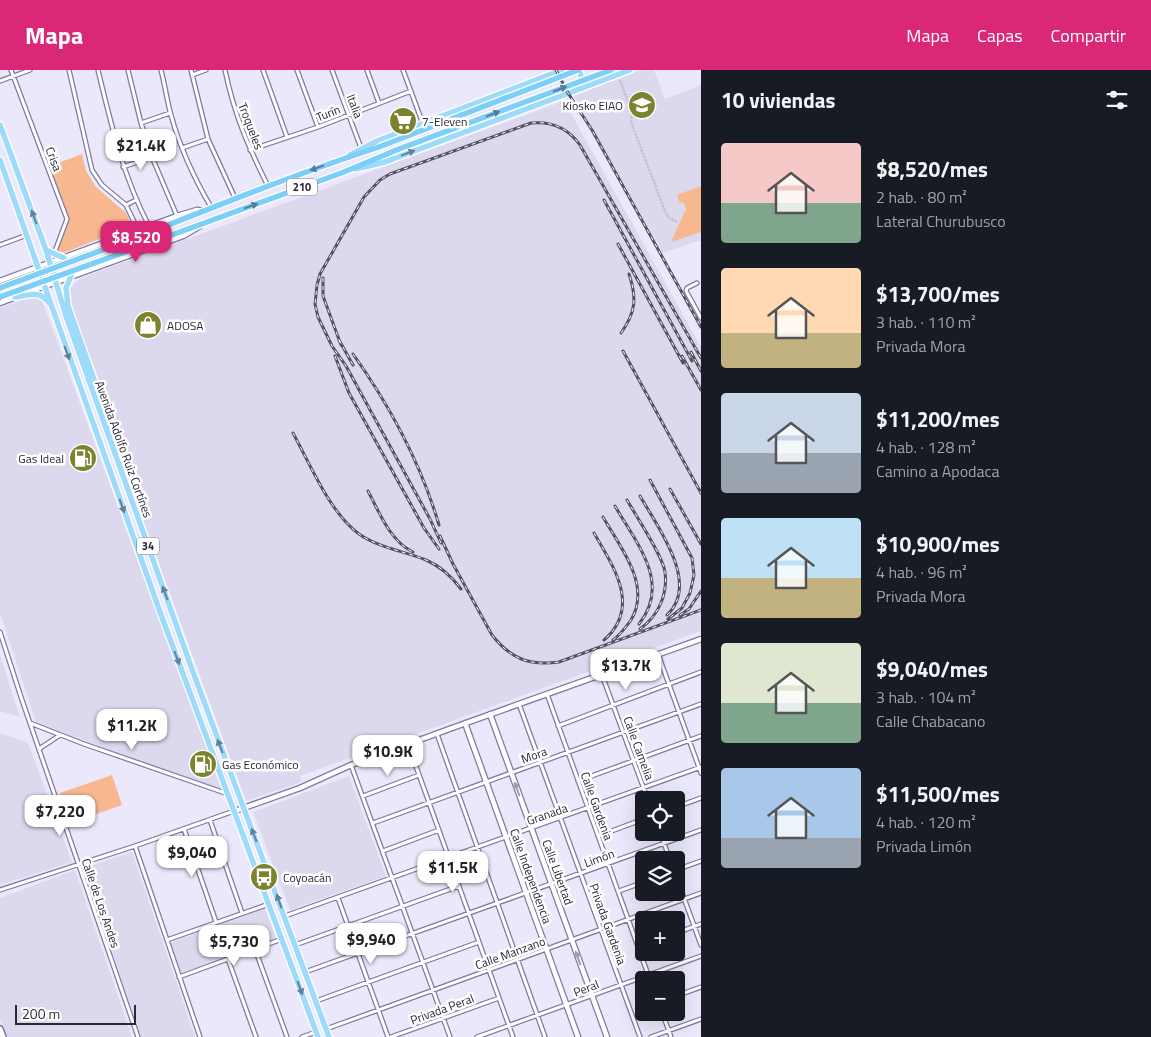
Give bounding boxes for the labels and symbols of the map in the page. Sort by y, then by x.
one-way arrow [552,85,567,92]
school or university icon: Kiosko EIAO [627,90,657,120]
street label: Italia [342,91,368,121]
place label: Kiosko EIAO [563,96,623,115]
street label: Troqueles [233,100,269,153]
street label: Turín [313,100,343,126]
supermarket icon: 7-Eleven [388,106,418,136]
one-way arrow [486,109,501,117]
place label: 7-Eleven [422,112,468,131]
pin: $21.4K [100,128,182,171]
street label: Crisa [41,144,67,174]
one-way arrow [400,149,415,156]
one-way arrow [309,165,324,172]
road number: 210 [287,178,317,195]
one-way arrow [244,202,259,209]
one-way arrow [30,209,37,224]
pin: $8,520 [95,220,177,263]
shop icon: ADOSA [133,310,163,340]
place label: ADOSA [167,316,203,335]
one-way arrow [64,345,71,360]
street label: Avenida Adolfo Ruiz Cortínes [90,378,158,520]
fuel station icon: Gas Ideal [68,443,98,473]
place label: Gas Ideal [18,449,64,468]
one-way arrow [119,498,126,513]
road number: 34 [137,538,159,554]
one-way arrow [161,585,169,600]
pin: $13.7K [585,648,667,691]
one-way arrow [174,651,182,665]
pin: $11.2K [91,708,173,751]
street label: Calle Camelia [619,713,659,783]
pin: $10.9K [347,734,429,777]
one-way arrow [216,738,224,753]
street label: Mora [518,742,550,768]
fuel station icon: Gas Económico [188,749,218,779]
place label: Gas Económico [222,755,299,774]
street label: Calle Gardenia [576,769,618,843]
one-way arrow [513,781,521,796]
pin: $7,220 [19,794,101,837]
street label: Granada [524,798,570,830]
street label: Calle Independencia [505,826,557,926]
one-way arrow [250,828,258,842]
pin: $9,040 [151,836,233,878]
street label: Calle Libertad [537,837,579,907]
street label: Limón [581,844,617,872]
pin: $11.5K [412,850,494,893]
street label: Calle de Los Andes [77,856,125,951]
bus stop icon: Coyoacán [249,862,279,892]
place label: Coyoacán [283,868,331,887]
street label: Privada Gardenia [584,881,632,967]
one-way arrow [275,893,282,908]
pin: $9,940 [330,922,412,965]
pin: $5,730 [193,924,275,967]
street label: Calle Manzano [472,931,548,975]
one-way arrow [574,951,581,966]
street label: Peral [570,974,602,1002]
one-way arrow [297,981,304,996]
street label: Privada Peral [407,989,477,1029]
scale bar [15,1002,136,1025]

